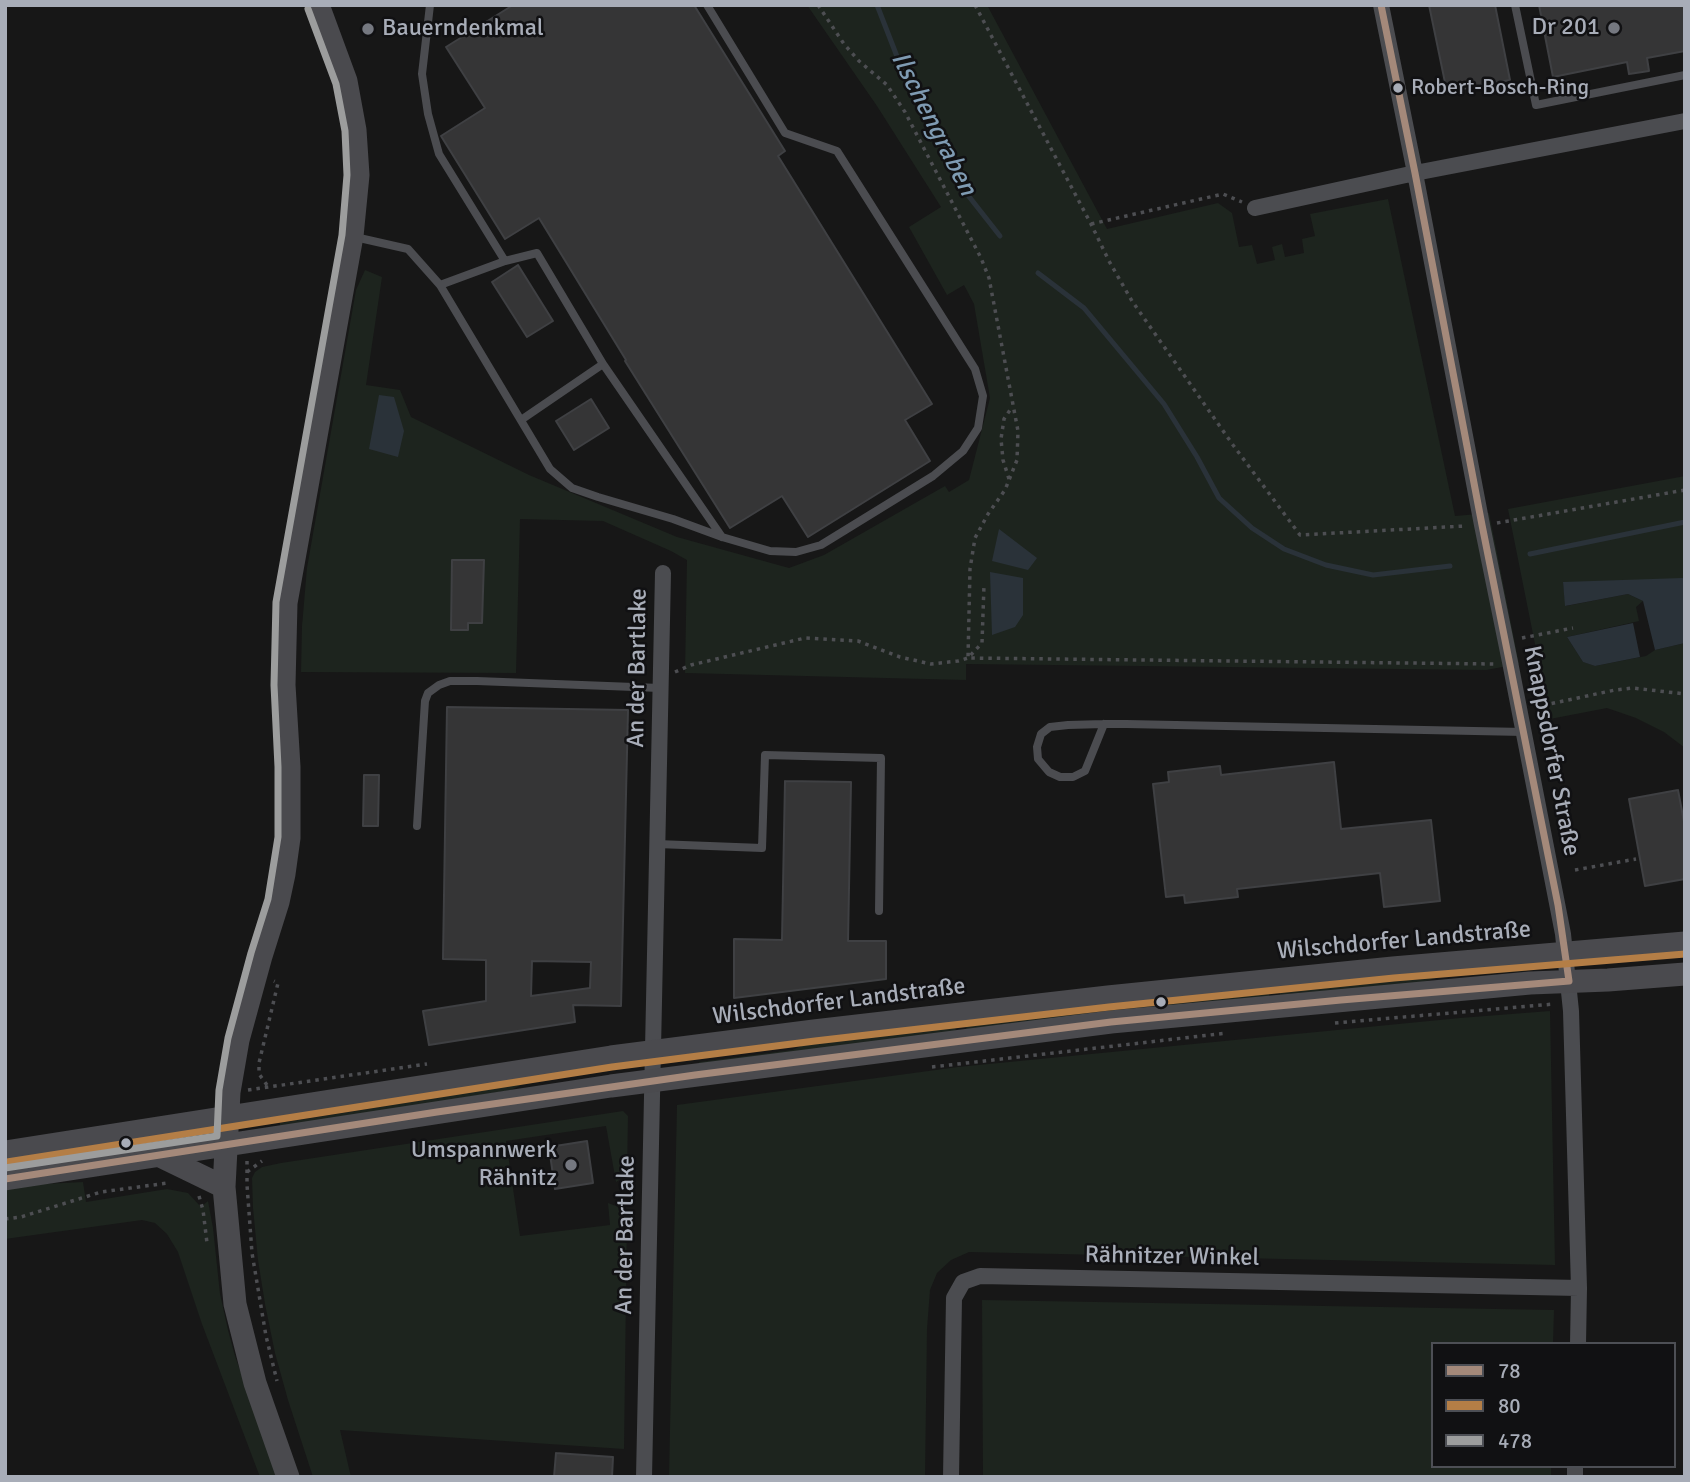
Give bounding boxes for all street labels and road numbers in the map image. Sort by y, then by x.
street label: An der Bartlake [622,588,654,748]
street label: Knappsdorfer Straße [1516,643,1586,859]
street label: Wilschdorfer Landstraße [1276,916,1532,966]
street label: Wilschdorfer Landstraße [711,972,967,1032]
street label: An der Bartlake [610,1155,642,1315]
street label: Rähnitzer Winkel [1084,1241,1260,1273]

